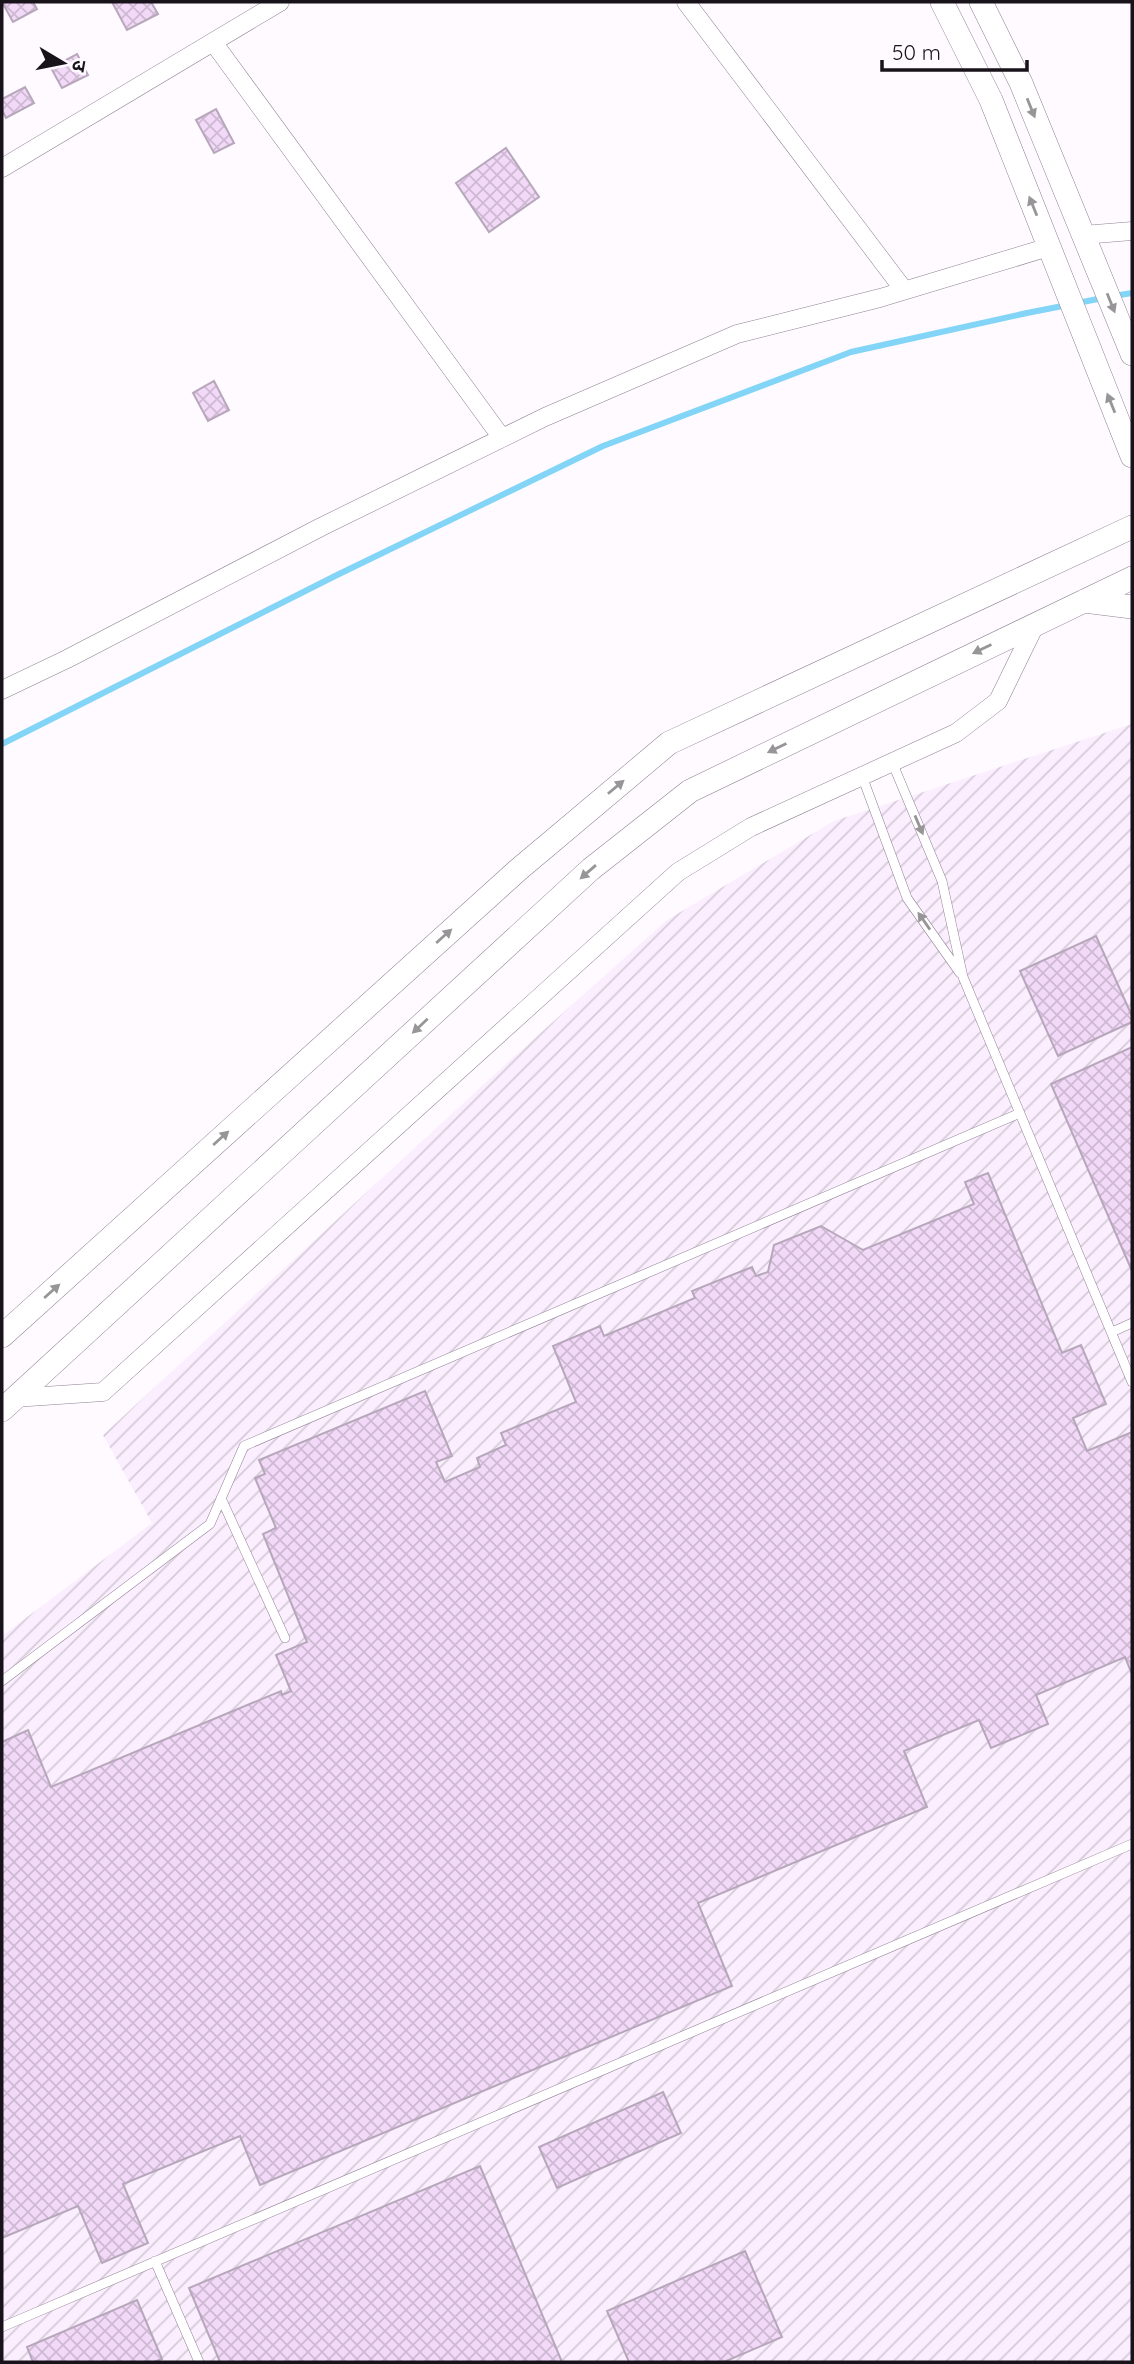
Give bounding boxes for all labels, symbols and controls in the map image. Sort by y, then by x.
north arrow [28,28,98,98]
scale bar [882,28,1027,72]
text: 50 m [892,39,941,65]
text: उ [67,58,93,74]
one-way arrow [1026,97,1037,118]
one-way arrow [1027,195,1038,216]
one-way arrow [1106,293,1117,314]
one-way arrow [1105,393,1117,413]
one-way arrow [972,644,992,655]
one-way arrow [767,743,787,754]
one-way arrow [608,780,625,795]
one-way arrow [914,815,925,836]
one-way arrow [579,864,597,880]
one-way arrow [917,912,931,930]
one-way arrow [436,929,453,945]
one-way arrow [412,1017,429,1033]
one-way arrow [212,1130,230,1146]
one-way arrow [43,1283,60,1299]

